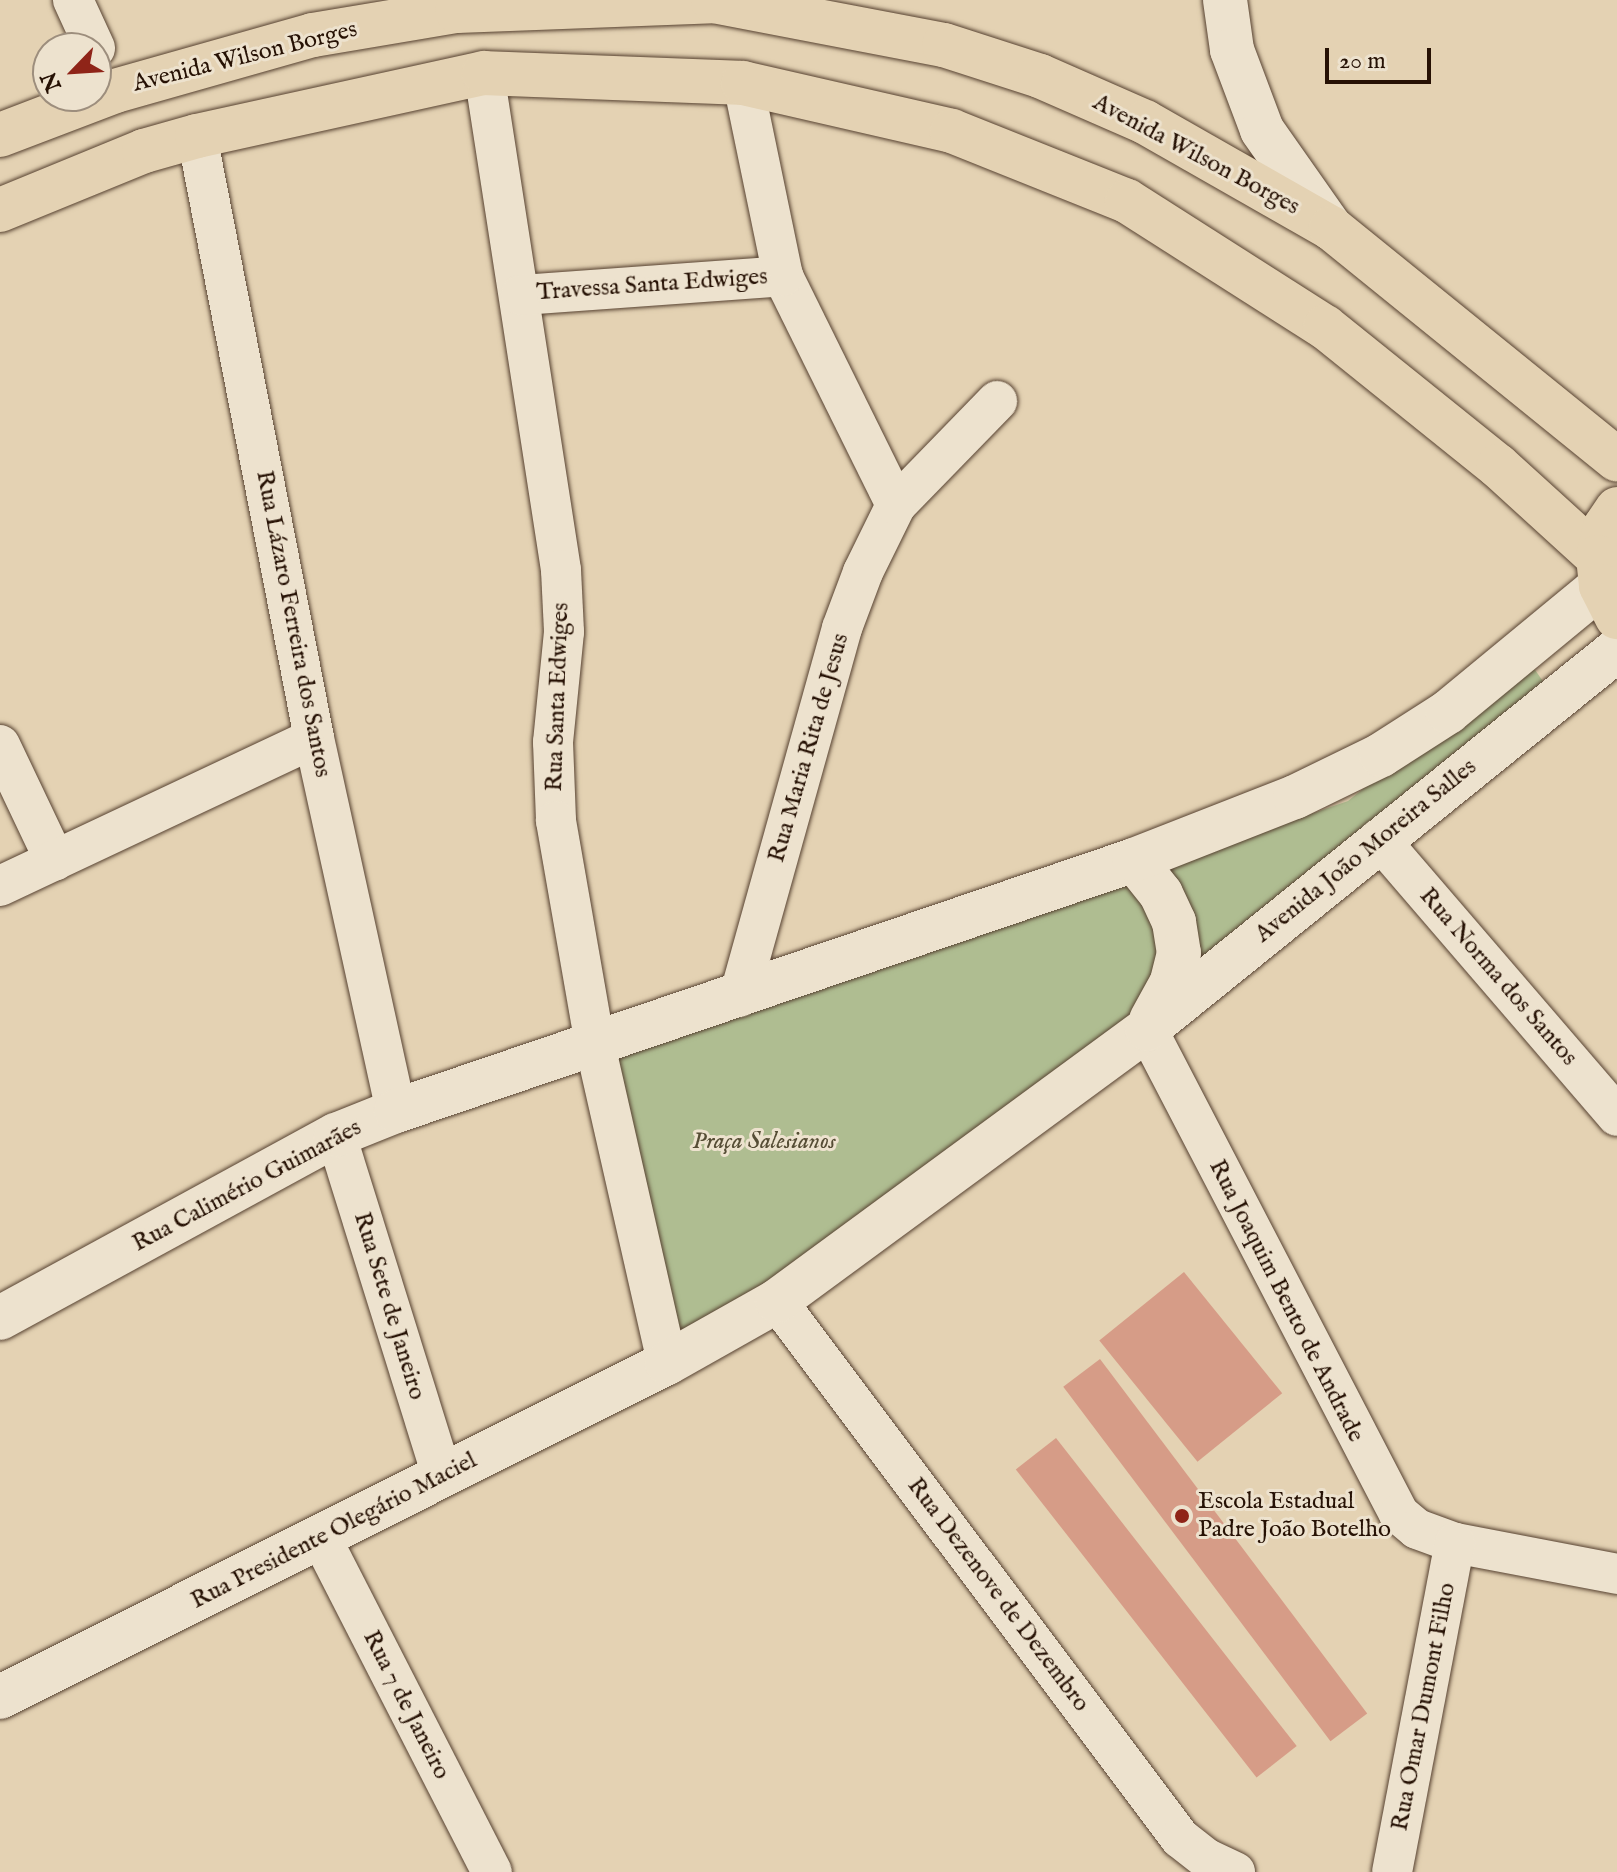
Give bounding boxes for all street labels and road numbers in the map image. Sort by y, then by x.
street label: Avenida Wilson Borges [130,15,360,99]
street label: Avenida Wilson Borges [1088,88,1304,222]
street label: Travessa Santa Edwiges [535,263,769,307]
street label: Rua Lázaro Ferreira dos Santos [249,468,337,780]
street label: Rua Santa Edwiges [540,602,576,792]
street label: Rua Maria Rita de Jesus [763,630,855,866]
street label: Avenida João Moreira Salles [1250,753,1482,949]
street label: Rua Norma dos Santos [1413,882,1583,1072]
street label: Rua Calimério Guimarães [128,1113,366,1259]
street label: Rua Joaquim Bento de Andrade [1202,1155,1370,1447]
street label: Rua Sete de Janeiro [347,1209,431,1403]
street label: Rua Presidente Olegário Maciel [186,1446,482,1616]
street label: Rua Dezenove de Dezembro [901,1472,1095,1718]
street label: Rua Omar Dumont Filho [1386,1581,1462,1833]
street label: Rua 7 de Janeiro [356,1626,456,1784]

